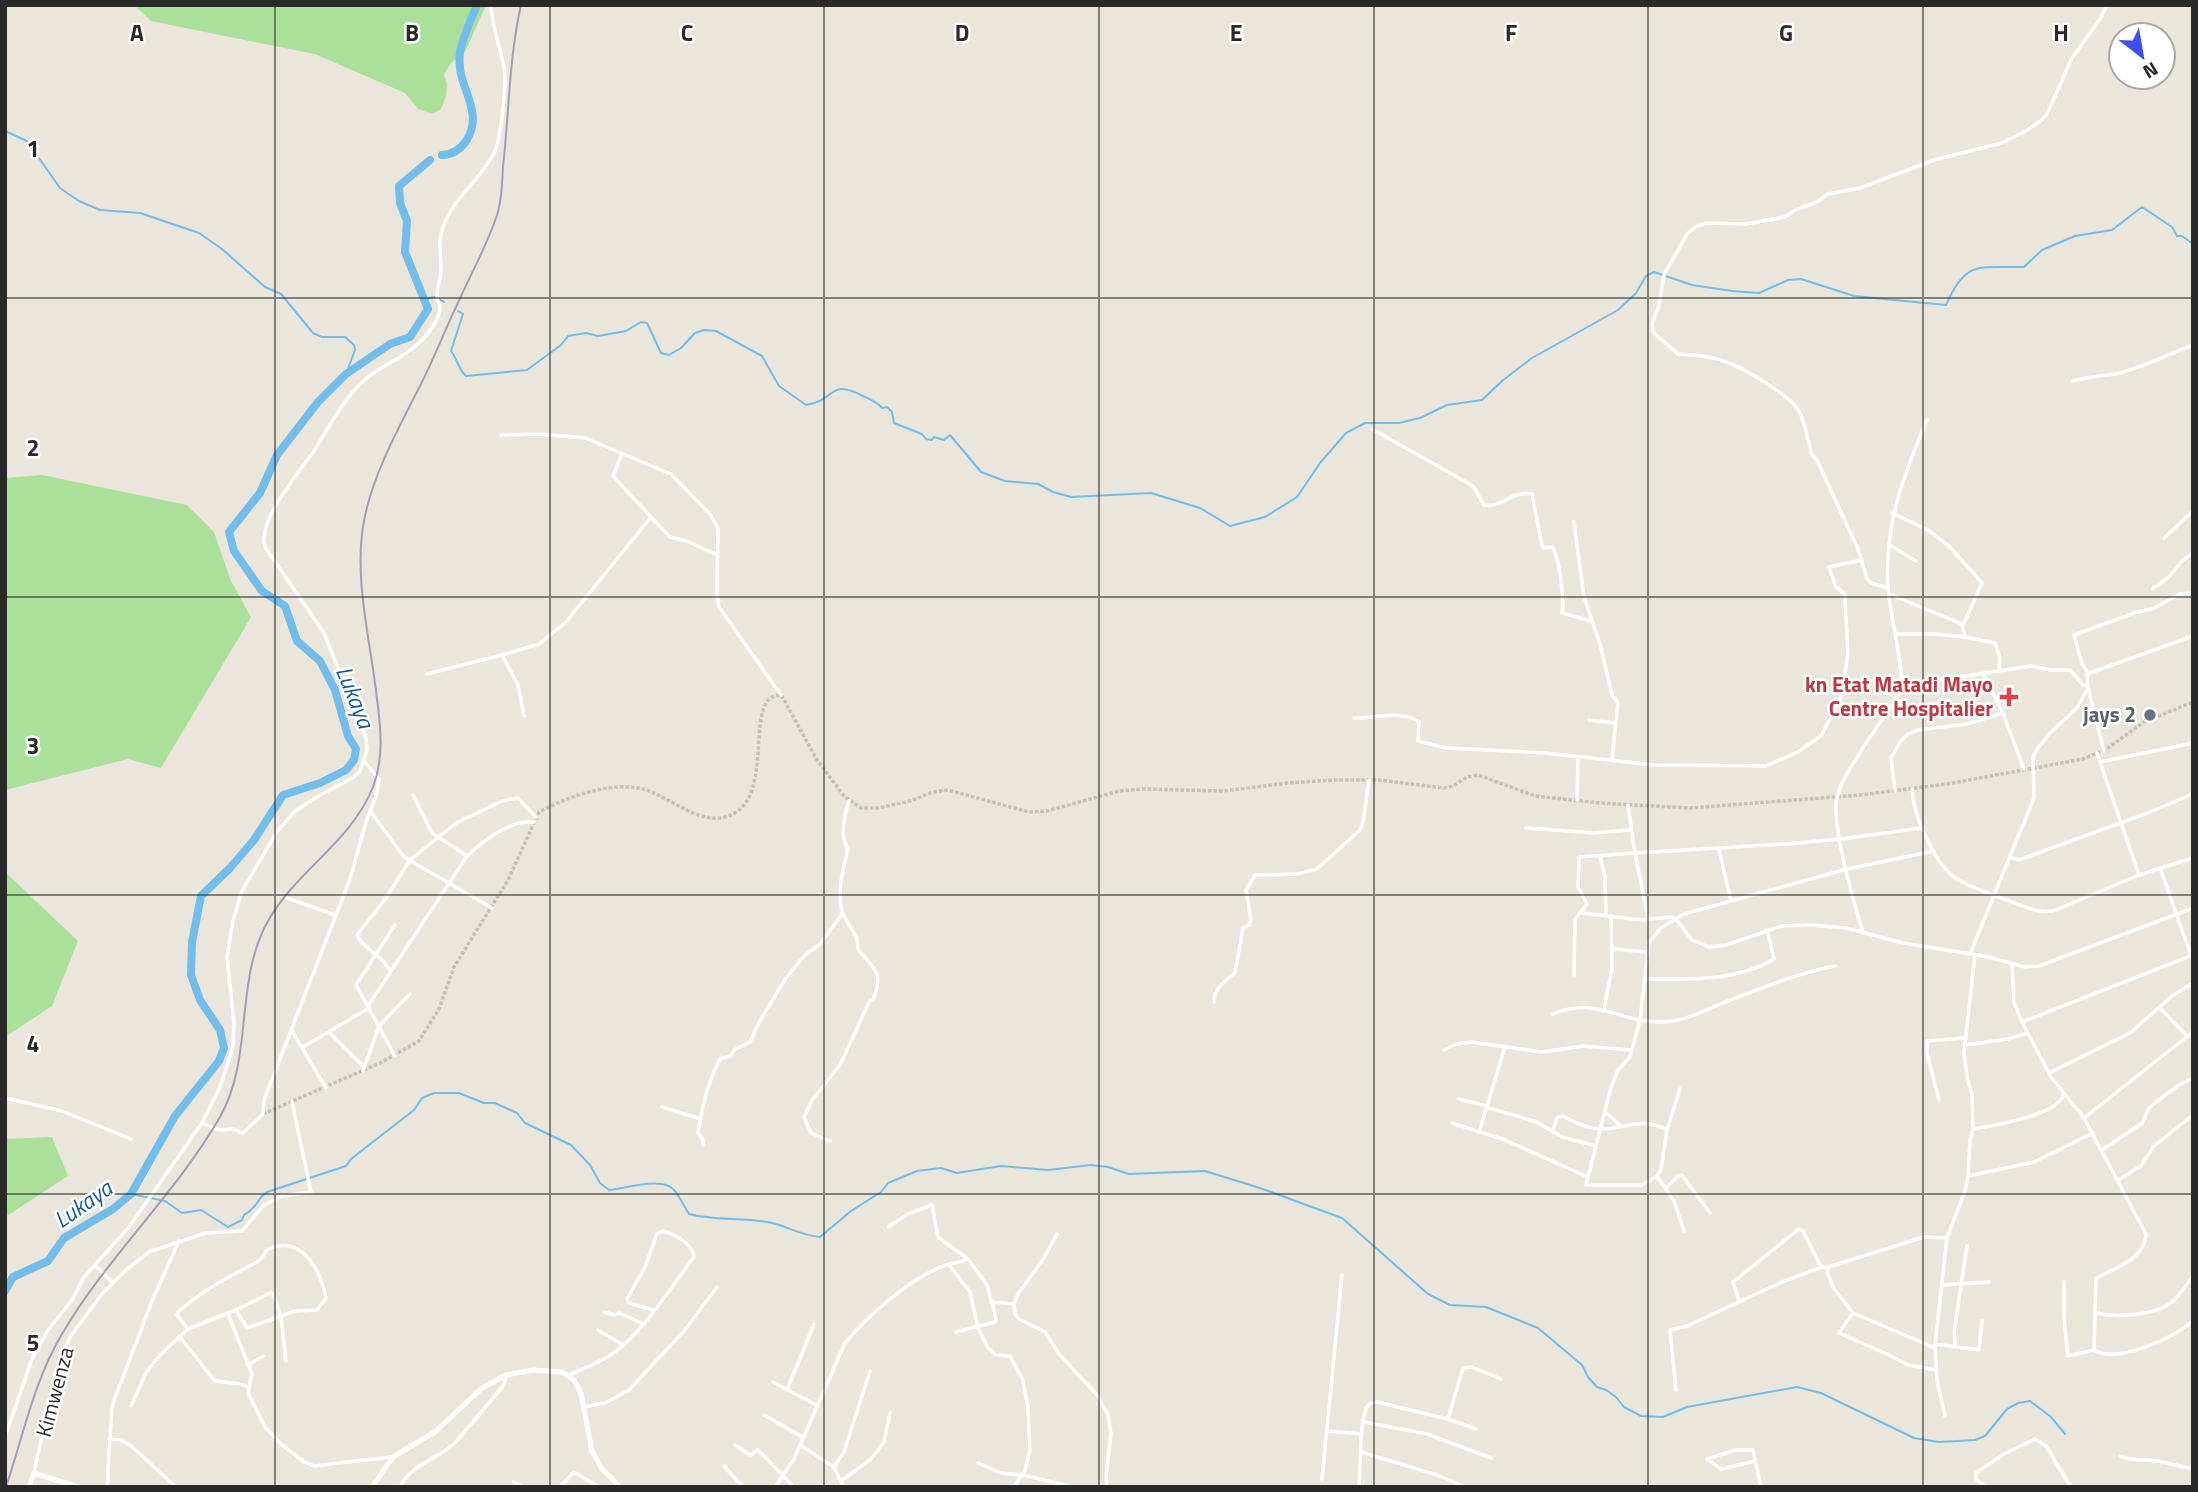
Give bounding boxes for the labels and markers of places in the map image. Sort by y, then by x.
place label: kn Etat Matadi Mayo Centre Hospitalier [1805,668,1993,724]
marker: kn Etat Matadi Mayo Centre Hospitalier [1999,687,2019,707]
place label: jays 2 [2082,698,2136,730]
marker: jays 2 [2142,707,2158,723]

